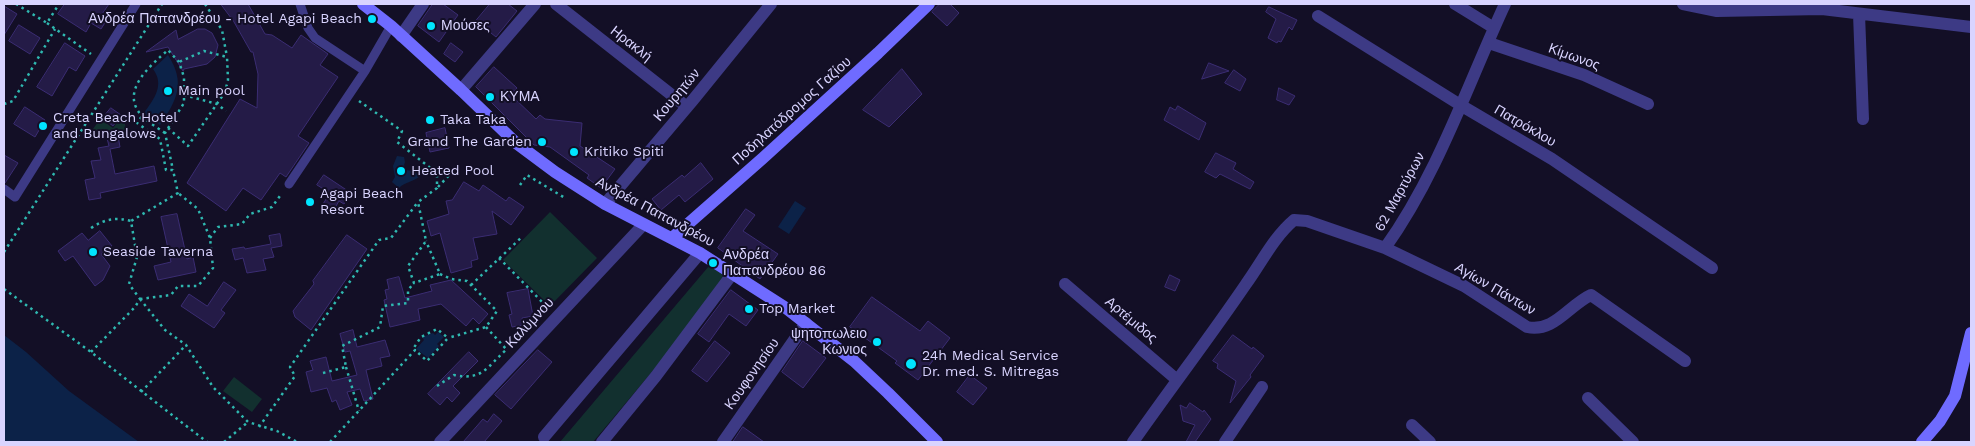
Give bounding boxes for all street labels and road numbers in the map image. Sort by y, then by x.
street label: Ηρακλή [607,23,655,65]
street label: Κίμωνος [1546,40,1602,74]
street label: Ποδηλατόδρομος Γαζίου [729,53,855,169]
street label: Κουρητών [650,65,704,125]
street label: Πατρόκλου [1491,102,1559,150]
street label: 62 Μαρτύρων [1371,149,1429,235]
street label: Ανδρέα Παπανδρέου [593,174,717,250]
street label: Αγίων Πάντων [1452,259,1538,319]
street label: Αρτέμιδος [1101,293,1161,347]
street label: Καλύμνου [502,294,558,352]
street label: Κουφονησίου [721,335,783,413]

